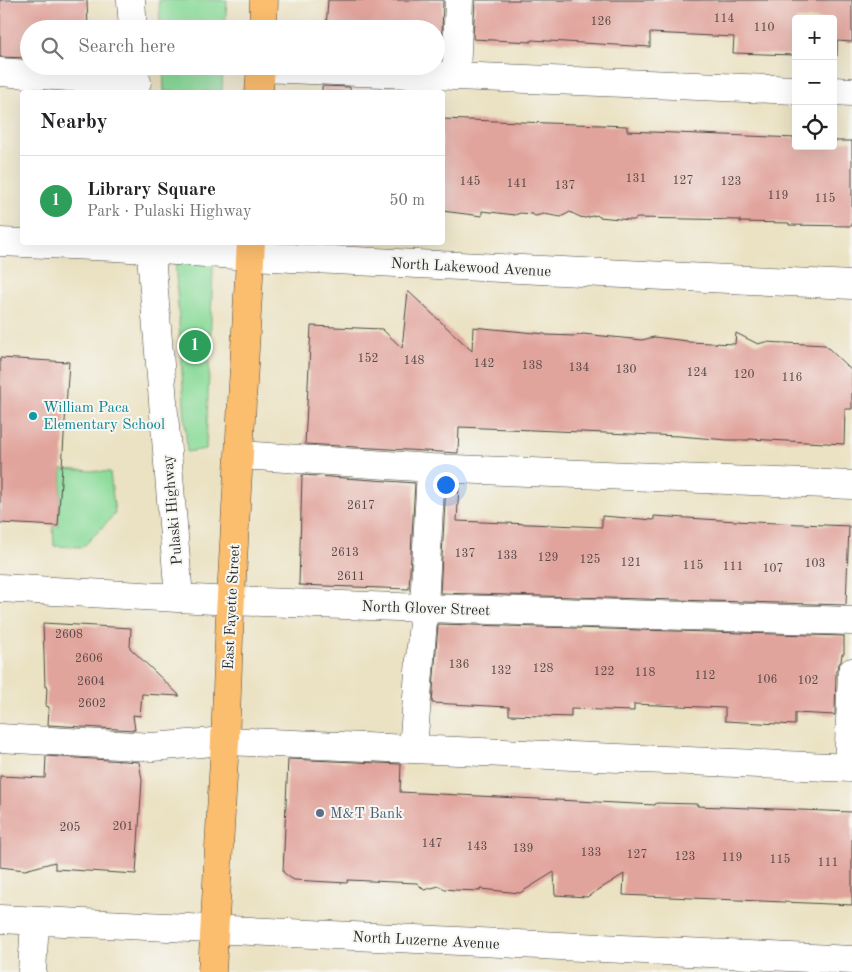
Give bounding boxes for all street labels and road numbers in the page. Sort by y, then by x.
street label: North Lakewood Avenue [390,257,551,280]
street label: Pulaski Highway [161,454,186,566]
street label: East Fayette Street [222,544,243,670]
street label: North Glover Street [361,600,490,619]
street label: North Luzerne Avenue [352,930,500,953]

